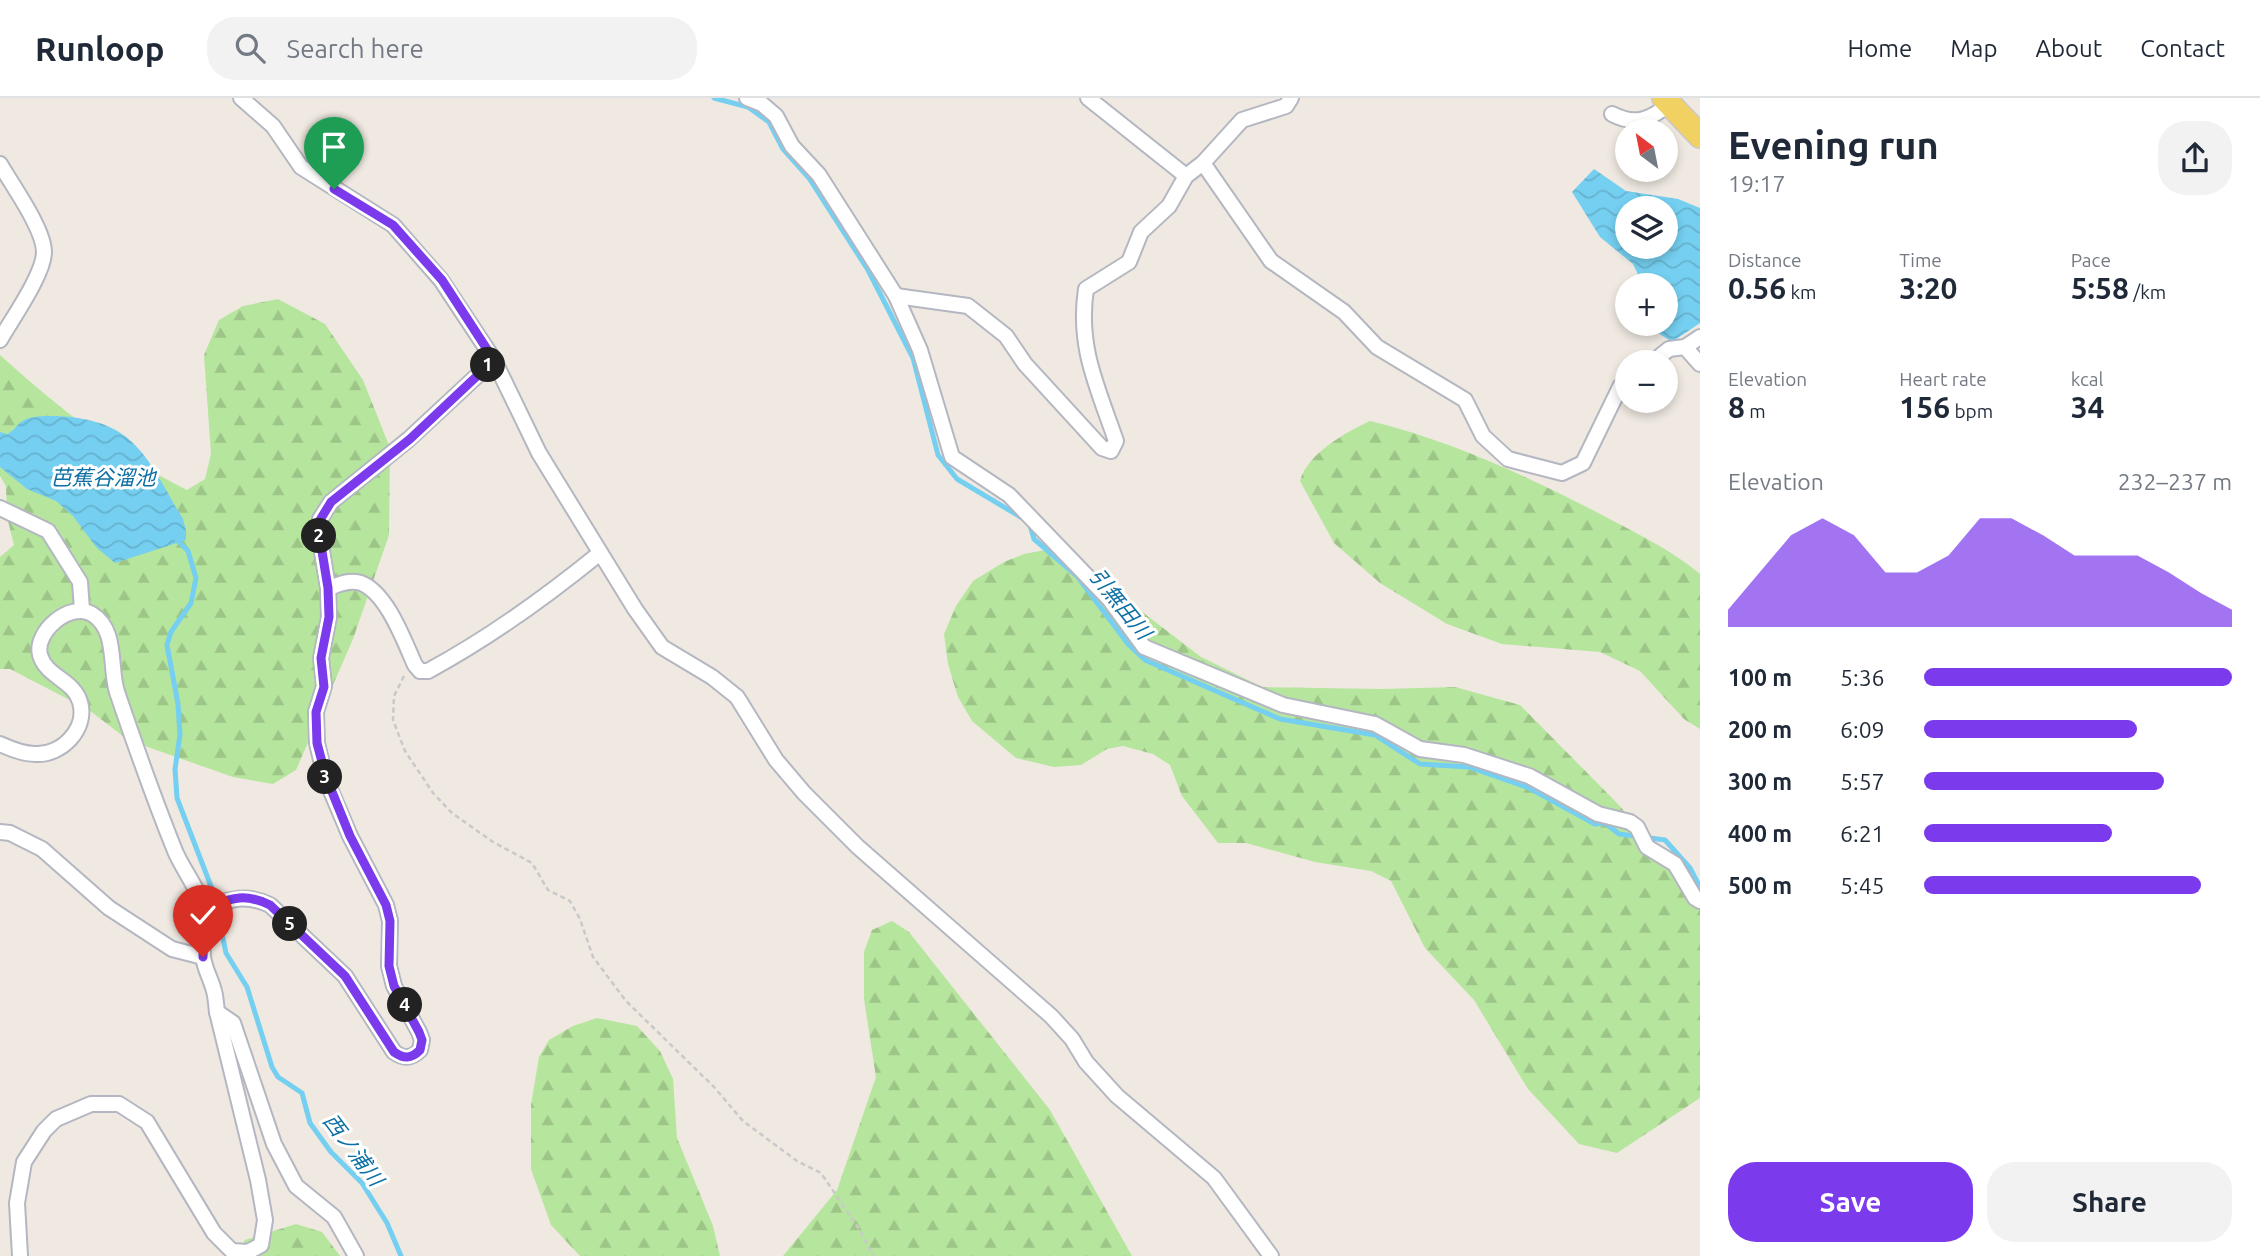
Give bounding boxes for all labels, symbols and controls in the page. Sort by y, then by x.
search box [207,17,697,80]
icon: search [231,29,269,67]
text: Runloop [35,30,165,67]
text: Search here [287,34,424,63]
text: Home [1847,35,1912,62]
text: Map [1950,35,1997,62]
text: About [2035,35,2102,62]
text: Contact [2140,35,2225,62]
pin [304,117,364,189]
north arrow [1615,119,1678,182]
map controls [1615,119,1678,413]
button: share [2158,121,2232,195]
text: Evening run [1728,124,1939,166]
icon: arrive [315,128,353,166]
text: 19:17 [1728,171,1786,196]
button: layers [1615,196,1678,259]
text: Distance [1728,249,1802,271]
text: Time [1899,249,1942,271]
text: Pace [2071,249,2111,271]
text: 0.56 [1728,271,1786,305]
text: 3:20 [1899,271,1957,305]
text: 5:58 [2071,271,2129,305]
button: + [1615,273,1678,336]
text: km [1786,281,1816,303]
text: /km [2129,281,2166,303]
pin: 1 [470,348,505,382]
button: − [1615,350,1678,413]
text: 1 [482,353,493,375]
text: Elevation [1728,368,1807,390]
text: Heart rate [1899,368,1987,390]
text: kcal [2071,368,2103,390]
text: 8 [1728,390,1745,424]
text: 156 [1899,390,1950,424]
text: 34 [2071,390,2105,424]
text: m [1745,400,1766,422]
text: bpm [1950,400,1993,422]
water label: 芭蕉谷溜池 [51,465,157,489]
text: Elevation [1728,469,1824,494]
text: 232–237 m [2118,469,2232,494]
pin: 2 [302,518,336,554]
text: 2 [313,524,324,546]
water label: 引無田川 [1085,563,1158,645]
text: 100 m [1728,665,1792,690]
text: 5:36 [1840,665,1885,690]
text: 200 m [1728,717,1792,742]
text: 6:09 [1840,717,1885,742]
pin: 3 [308,760,342,794]
text: 3 [319,765,330,787]
text: 300 m [1728,769,1792,794]
text: 5:57 [1840,769,1885,794]
text: 400 m [1728,821,1792,846]
text: 6:21 [1840,821,1885,846]
text: 500 m [1728,873,1792,898]
text: 5:45 [1840,873,1885,898]
pin [173,885,233,957]
icon: check [184,896,222,934]
pin: 5 [272,906,308,942]
text: 5 [284,912,295,934]
pin: 4 [388,988,422,1023]
text: 4 [399,993,410,1015]
water label: 西ノ浦川 [319,1109,390,1192]
button: Save [1728,1162,1973,1242]
button: Share [1987,1162,2232,1242]

